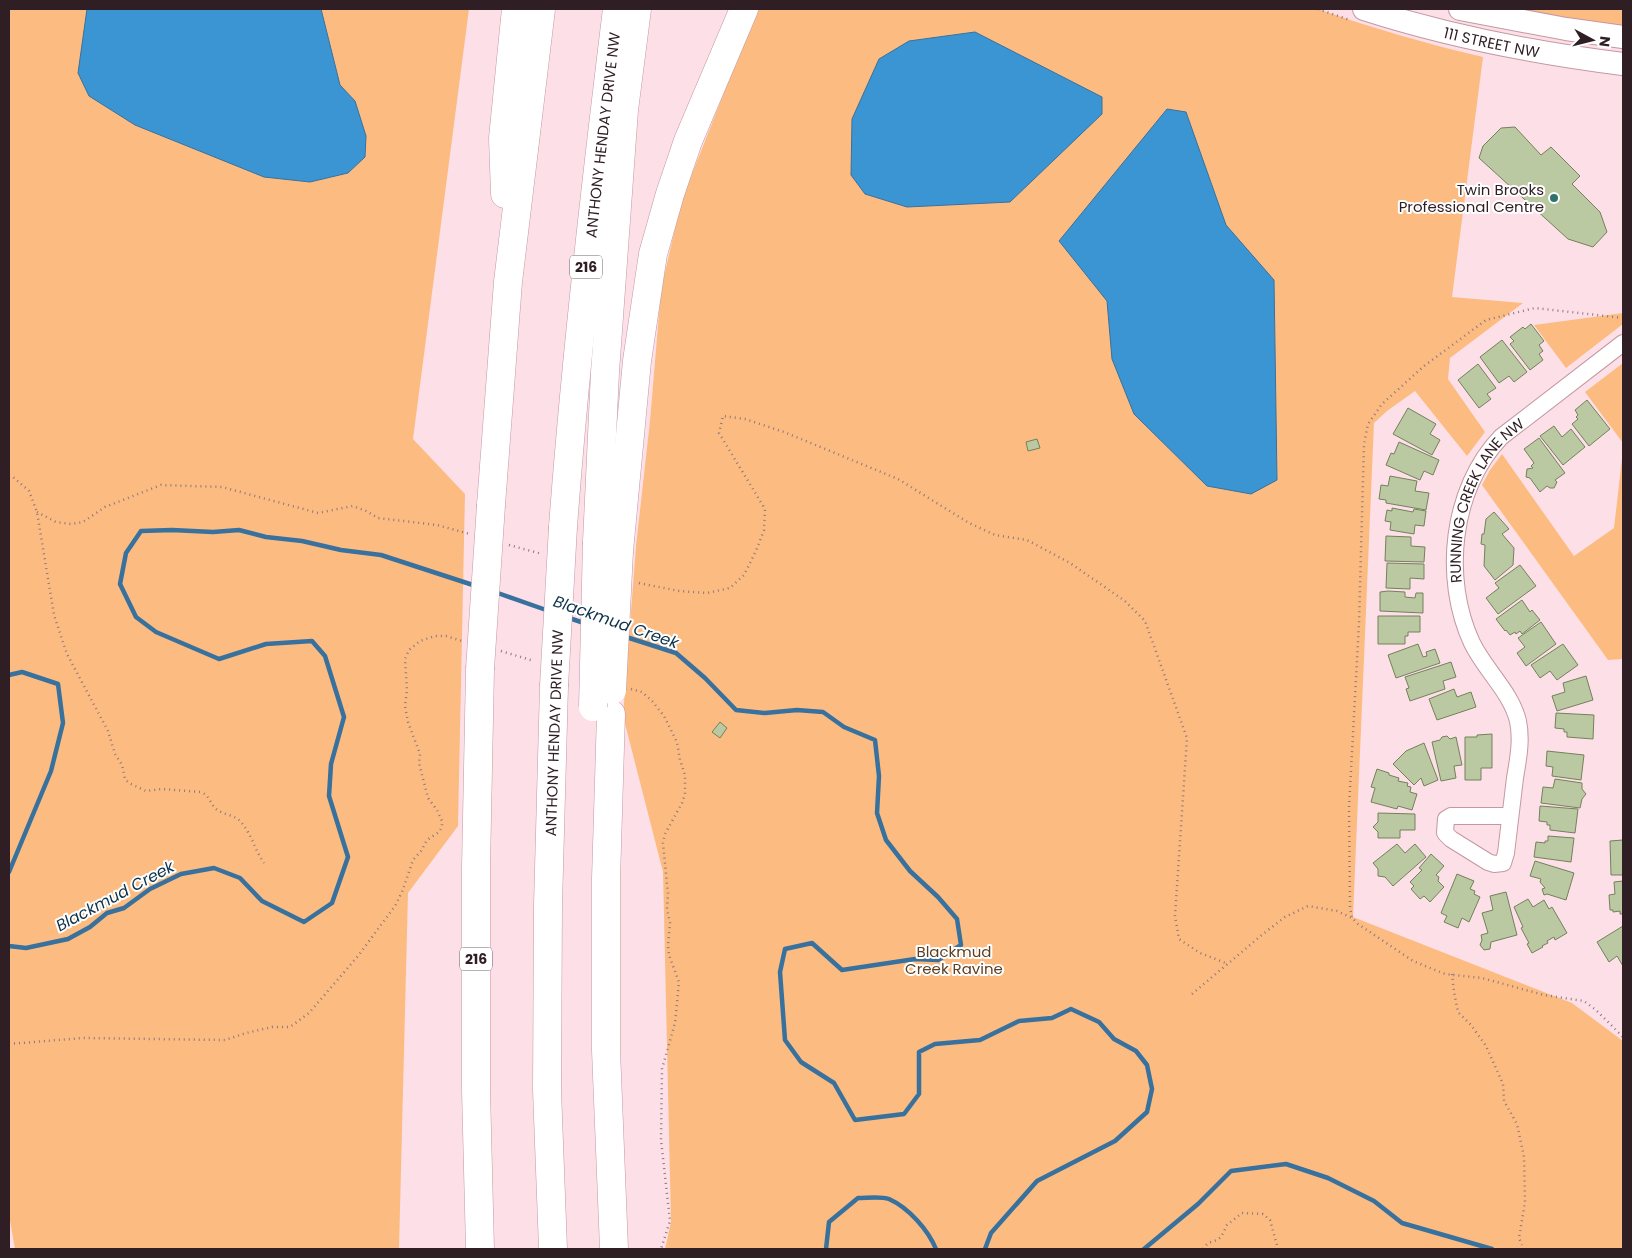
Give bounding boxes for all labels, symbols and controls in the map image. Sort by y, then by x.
north arrow [1567,15,1617,65]
street label: 111 STREET NW [1442,21,1542,62]
street label: ANTHONY HENDAY DRIVE NW [580,31,625,239]
text: N [1594,35,1615,48]
place label: Twin Brooks Professional Centre [1399,179,1544,217]
marker: Twin Brooks Professional Centre [1548,192,1560,204]
road number: 216 [570,256,602,278]
street label: RUNNING CREEK LANE NW [1444,412,1528,584]
water label: Blackmud Creek [550,590,682,654]
street label: ANTHONY HENDAY DRIVE NW [540,629,568,837]
water label: Blackmud Creek [52,855,179,937]
park label: Blackmud Creek Ravine [905,941,1003,979]
road number: 216 [460,948,492,971]

